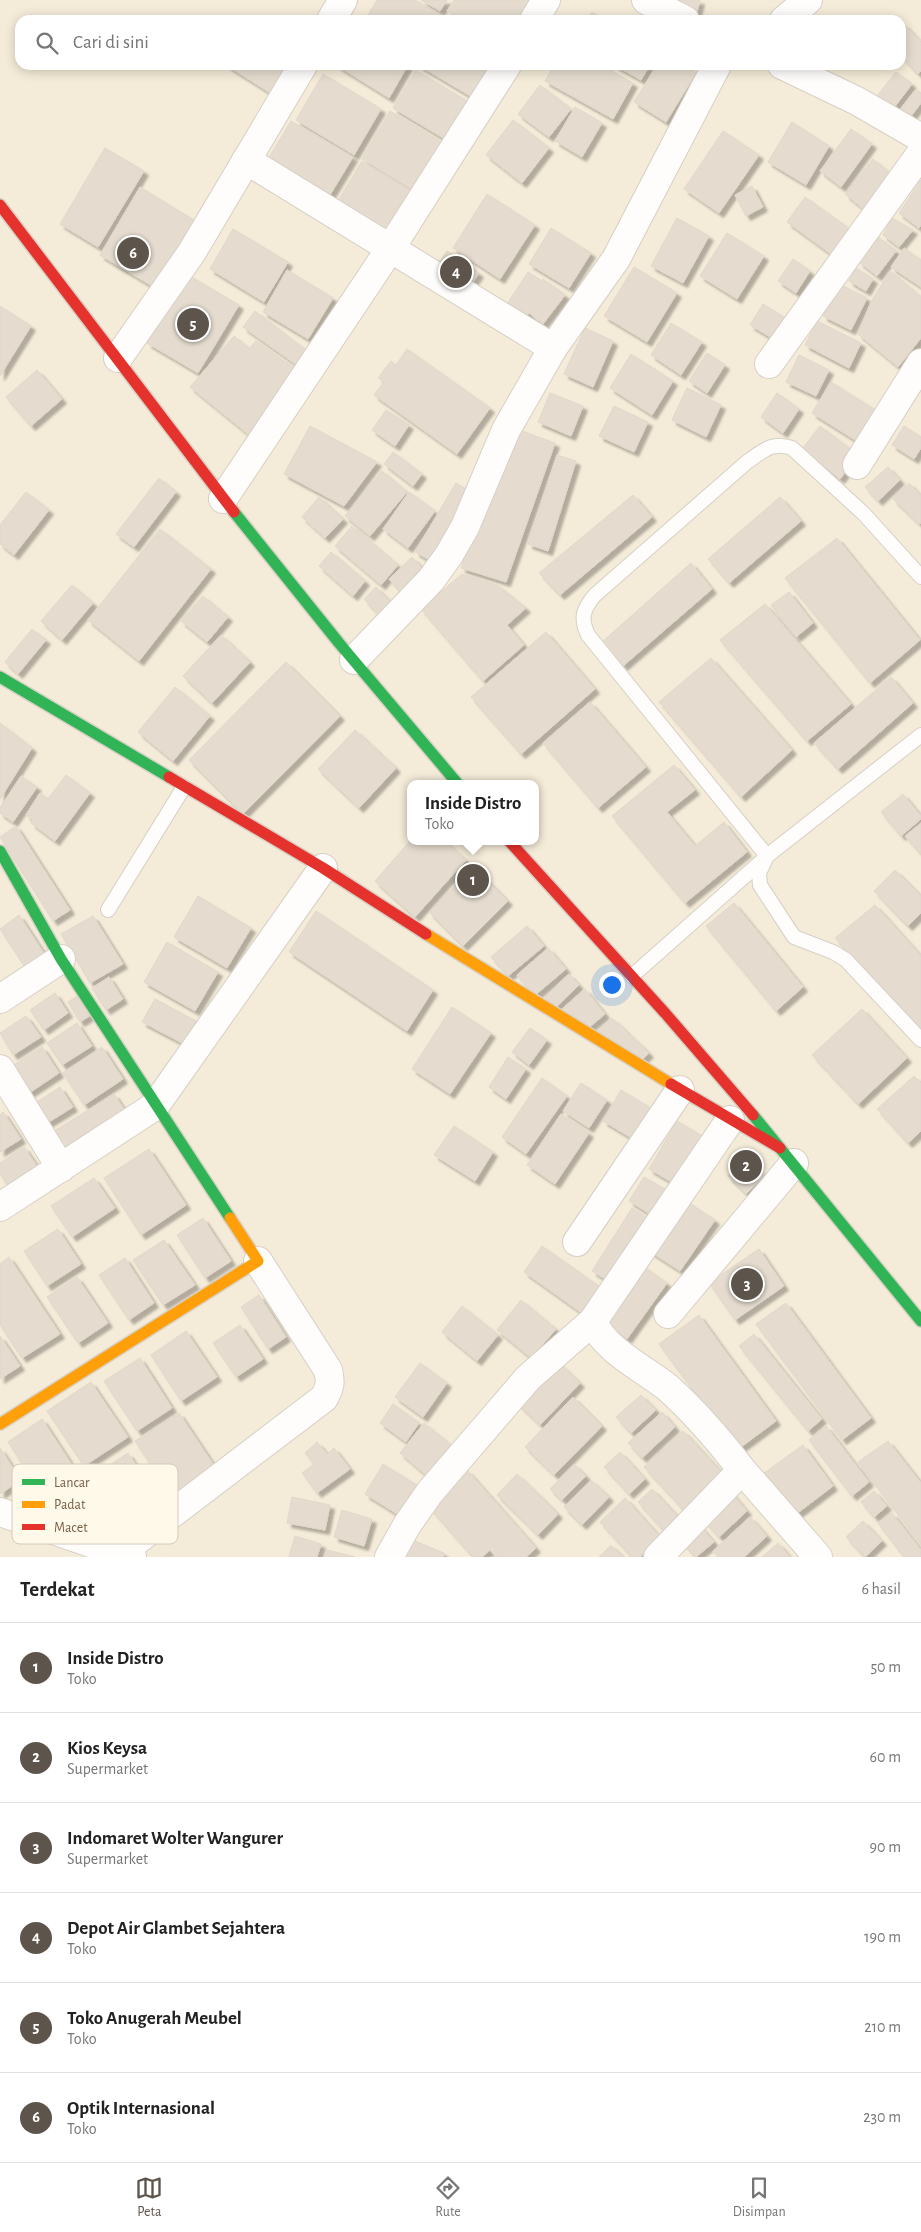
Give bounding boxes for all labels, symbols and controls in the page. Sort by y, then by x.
search box [15,15,906,70]
icon: search [33,29,61,57]
text: Cari di sini [73,33,149,52]
pin: 6 [117,234,149,272]
pin: 4 [440,253,472,291]
pin: 5 [177,305,209,343]
popup [407,780,539,845]
text: Inside Distro [425,794,521,813]
text: Toko [425,816,454,832]
pin: 1 [457,861,489,899]
your location [599,972,625,998]
pin: 2 [730,1147,762,1185]
pin: 3 [731,1265,763,1303]
legend [12,1464,178,1544]
text: Lancar [54,1476,90,1490]
text: Padat [54,1498,86,1512]
text: Macet [54,1521,88,1535]
text: Terdekat [20,1579,95,1600]
text: 6 hasil [861,1581,901,1597]
text: Inside Distro [67,1649,164,1668]
text: 1 [33,1659,39,1675]
text: 50 m [870,1659,901,1675]
text: Toko [67,1671,97,1687]
text: Kios Keysa [67,1739,147,1758]
text: 2 [32,1749,40,1765]
text: 60 m [870,1749,901,1765]
text: Supermarket [67,1761,148,1777]
text: Indomaret Wolter Wangurer [67,1829,283,1848]
text: 3 [33,1839,39,1855]
text: 90 m [870,1839,901,1855]
text: Supermarket [67,1851,148,1867]
text: Depot Air Glambet Sejahtera [67,1919,285,1938]
text: 4 [32,1929,40,1945]
text: 190 m [864,1929,901,1945]
text: Toko [67,1941,97,1957]
text: Toko Anugerah Meubel [67,2009,242,2028]
text: 5 [33,2019,39,2035]
text: 210 m [864,2019,901,2035]
text: Toko [67,2031,97,2047]
text: Optik Internasional [67,2099,215,2118]
text: 6 [32,2109,40,2125]
text: 230 m [863,2109,901,2125]
text: Toko [67,2121,97,2137]
tab: Peta [135,2174,163,2221]
tab: Rute [434,2174,462,2221]
tab: Disimpan [733,2174,786,2221]

